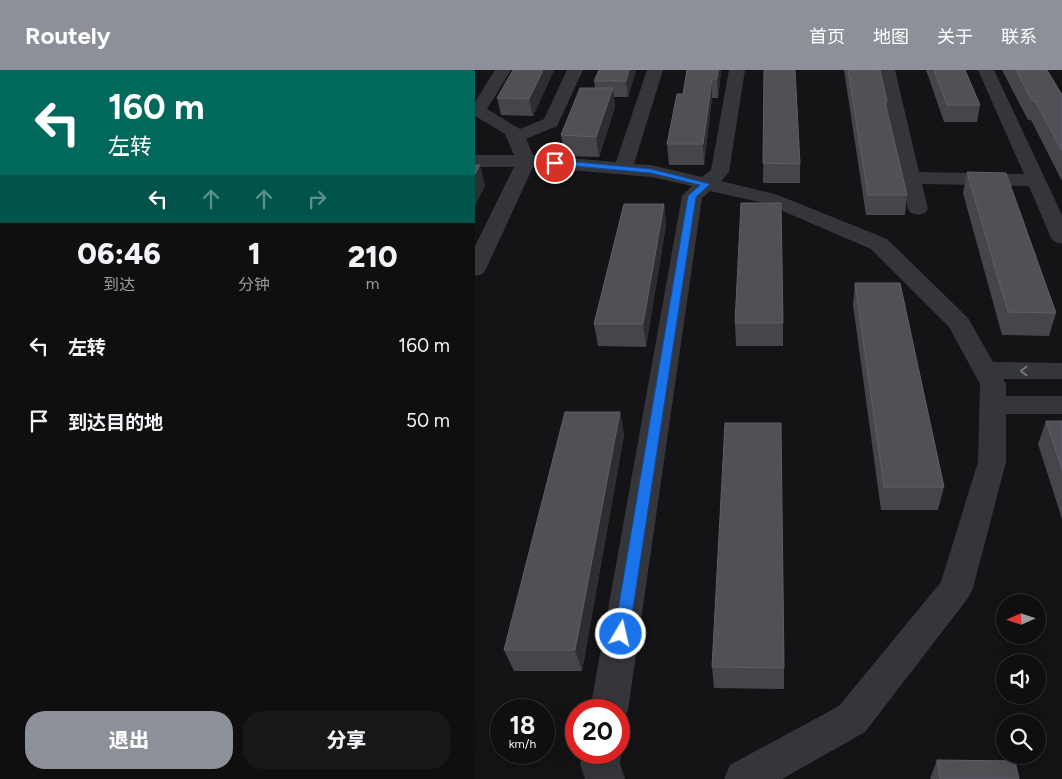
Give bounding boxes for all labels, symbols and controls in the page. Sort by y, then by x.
text: Routely [25,21,111,50]
text: 首页 [809,26,845,48]
text: 地图 [873,26,909,48]
text: 关于 [937,26,973,48]
text: 联系 [1001,26,1037,48]
text: 160 m [108,86,205,128]
icon: left [25,90,90,155]
text: 左转 [108,133,152,160]
pin [534,142,576,184]
icon: arrive [541,149,569,177]
icon: left [144,185,172,213]
icon: ahead [197,185,225,213]
icon: ahead [250,185,278,213]
icon: right [303,185,331,213]
text: 06:46 [77,235,161,272]
text: 1 [248,235,261,272]
text: 210 [348,238,398,275]
text: m [366,274,379,293]
text: 到达 [103,275,135,294]
text: 分钟 [238,275,270,294]
icon: left [25,332,53,360]
text: 160 m [398,334,450,357]
text: 左转 [68,336,106,359]
one-way arrow [1019,366,1027,376]
icon: arrive [25,407,53,435]
text: 50 m [406,409,450,432]
text: 到达目的地 [68,411,163,434]
north arrow [996,594,1046,644]
map controls [996,594,1046,764]
position arrow [594,607,646,659]
button: sound [996,654,1046,704]
speed limit sign: 20 [565,699,630,764]
text: 18 [510,710,535,740]
button: 退出 [25,711,233,769]
button: 分享 [243,711,450,769]
button: search [996,714,1046,764]
text: km/h [509,737,536,751]

